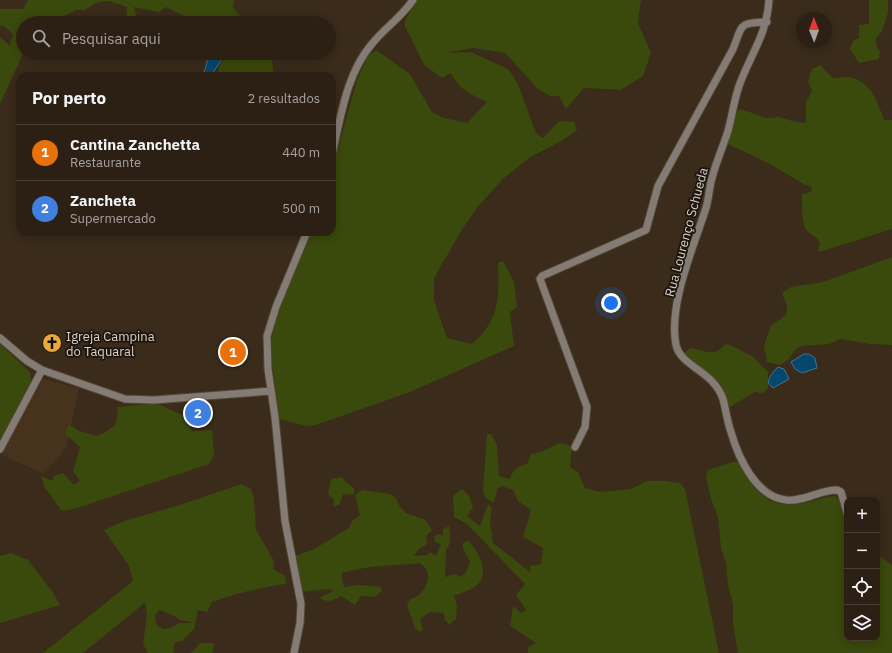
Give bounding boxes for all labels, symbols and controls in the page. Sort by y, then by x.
north arrow [796,12,832,48]
search box [16,16,336,60]
icon: search [30,27,52,49]
text: Pesquisar aqui [62,29,161,48]
text: Por perto [32,87,106,109]
text: 2 resultados [247,90,320,107]
text: Cantina Zanchetta [70,135,200,154]
text: 1 [41,144,49,161]
text: 440 m [282,144,320,161]
text: Restaurante [70,154,141,171]
street label: Rua Lourenço Schueda [661,166,712,299]
text: Zancheta [70,191,136,210]
text: 2 [41,200,49,217]
text: 500 m [282,200,320,217]
text: Supermercado [70,210,156,227]
your location [601,293,621,313]
place label: Igreja Campina do Taquaral [66,328,155,360]
church icon: Igreja Campina do Taquaral [41,332,63,354]
pin: 1 [220,337,246,367]
pin: 2 [185,398,211,428]
map controls [844,497,880,641]
button: + [844,497,880,533]
button: − [844,533,880,569]
button: locate [844,569,880,605]
button: layers [844,605,880,641]

